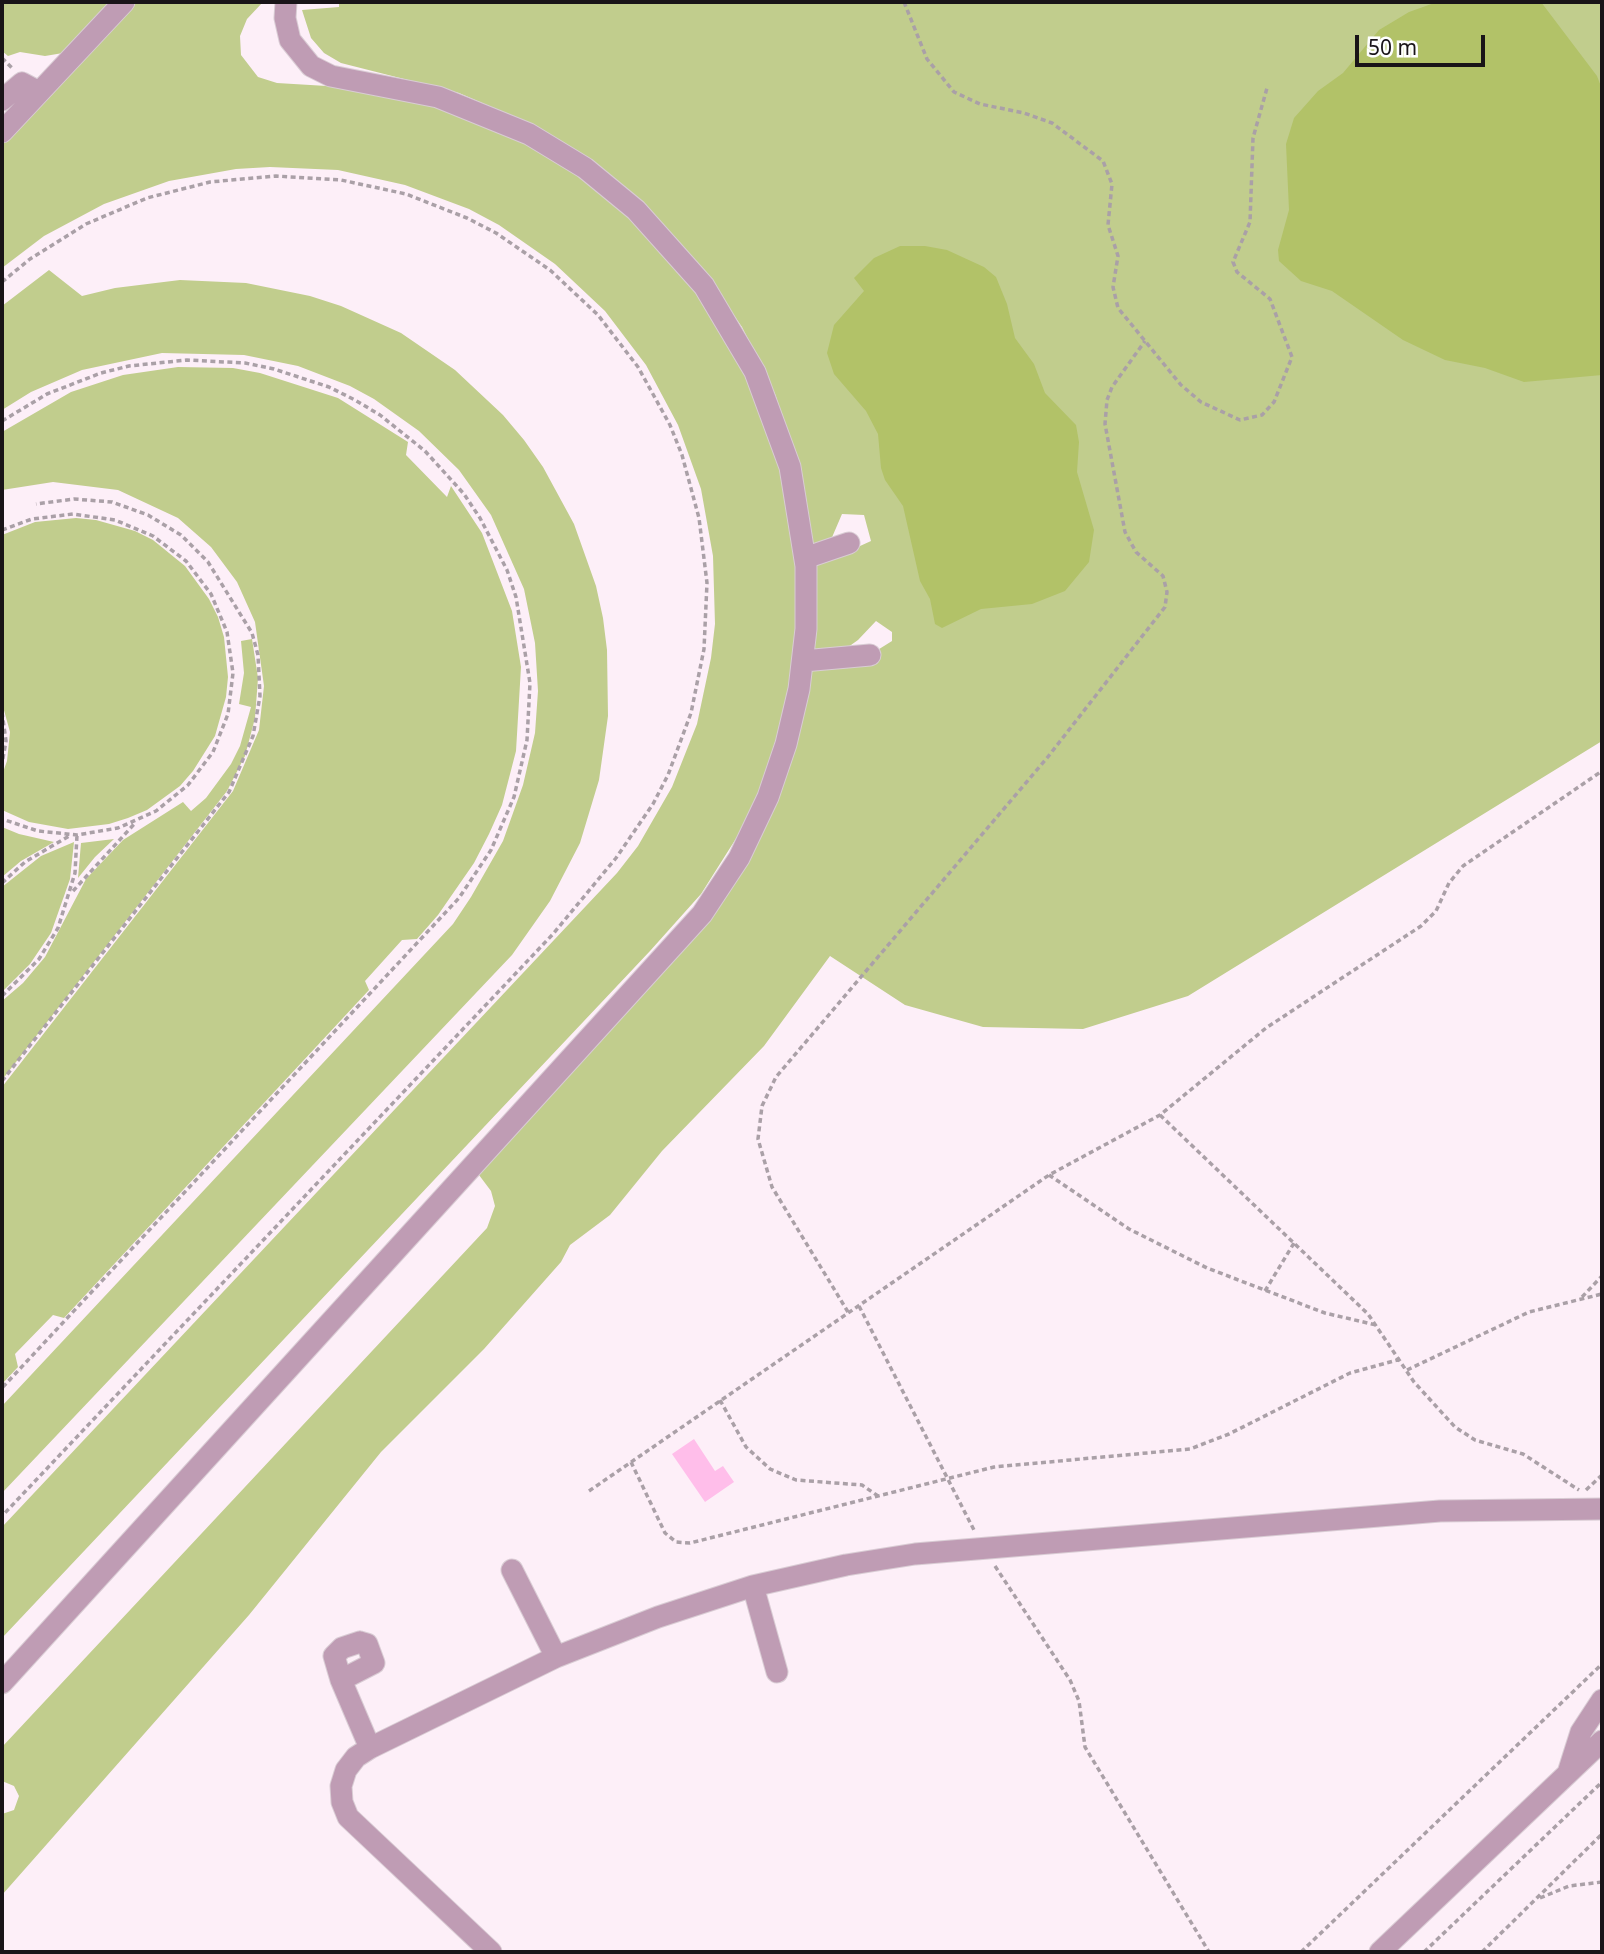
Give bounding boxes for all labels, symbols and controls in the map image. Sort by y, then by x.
scale bar [1359,21,1488,65]
text: 50 m [1368,33,1417,61]

